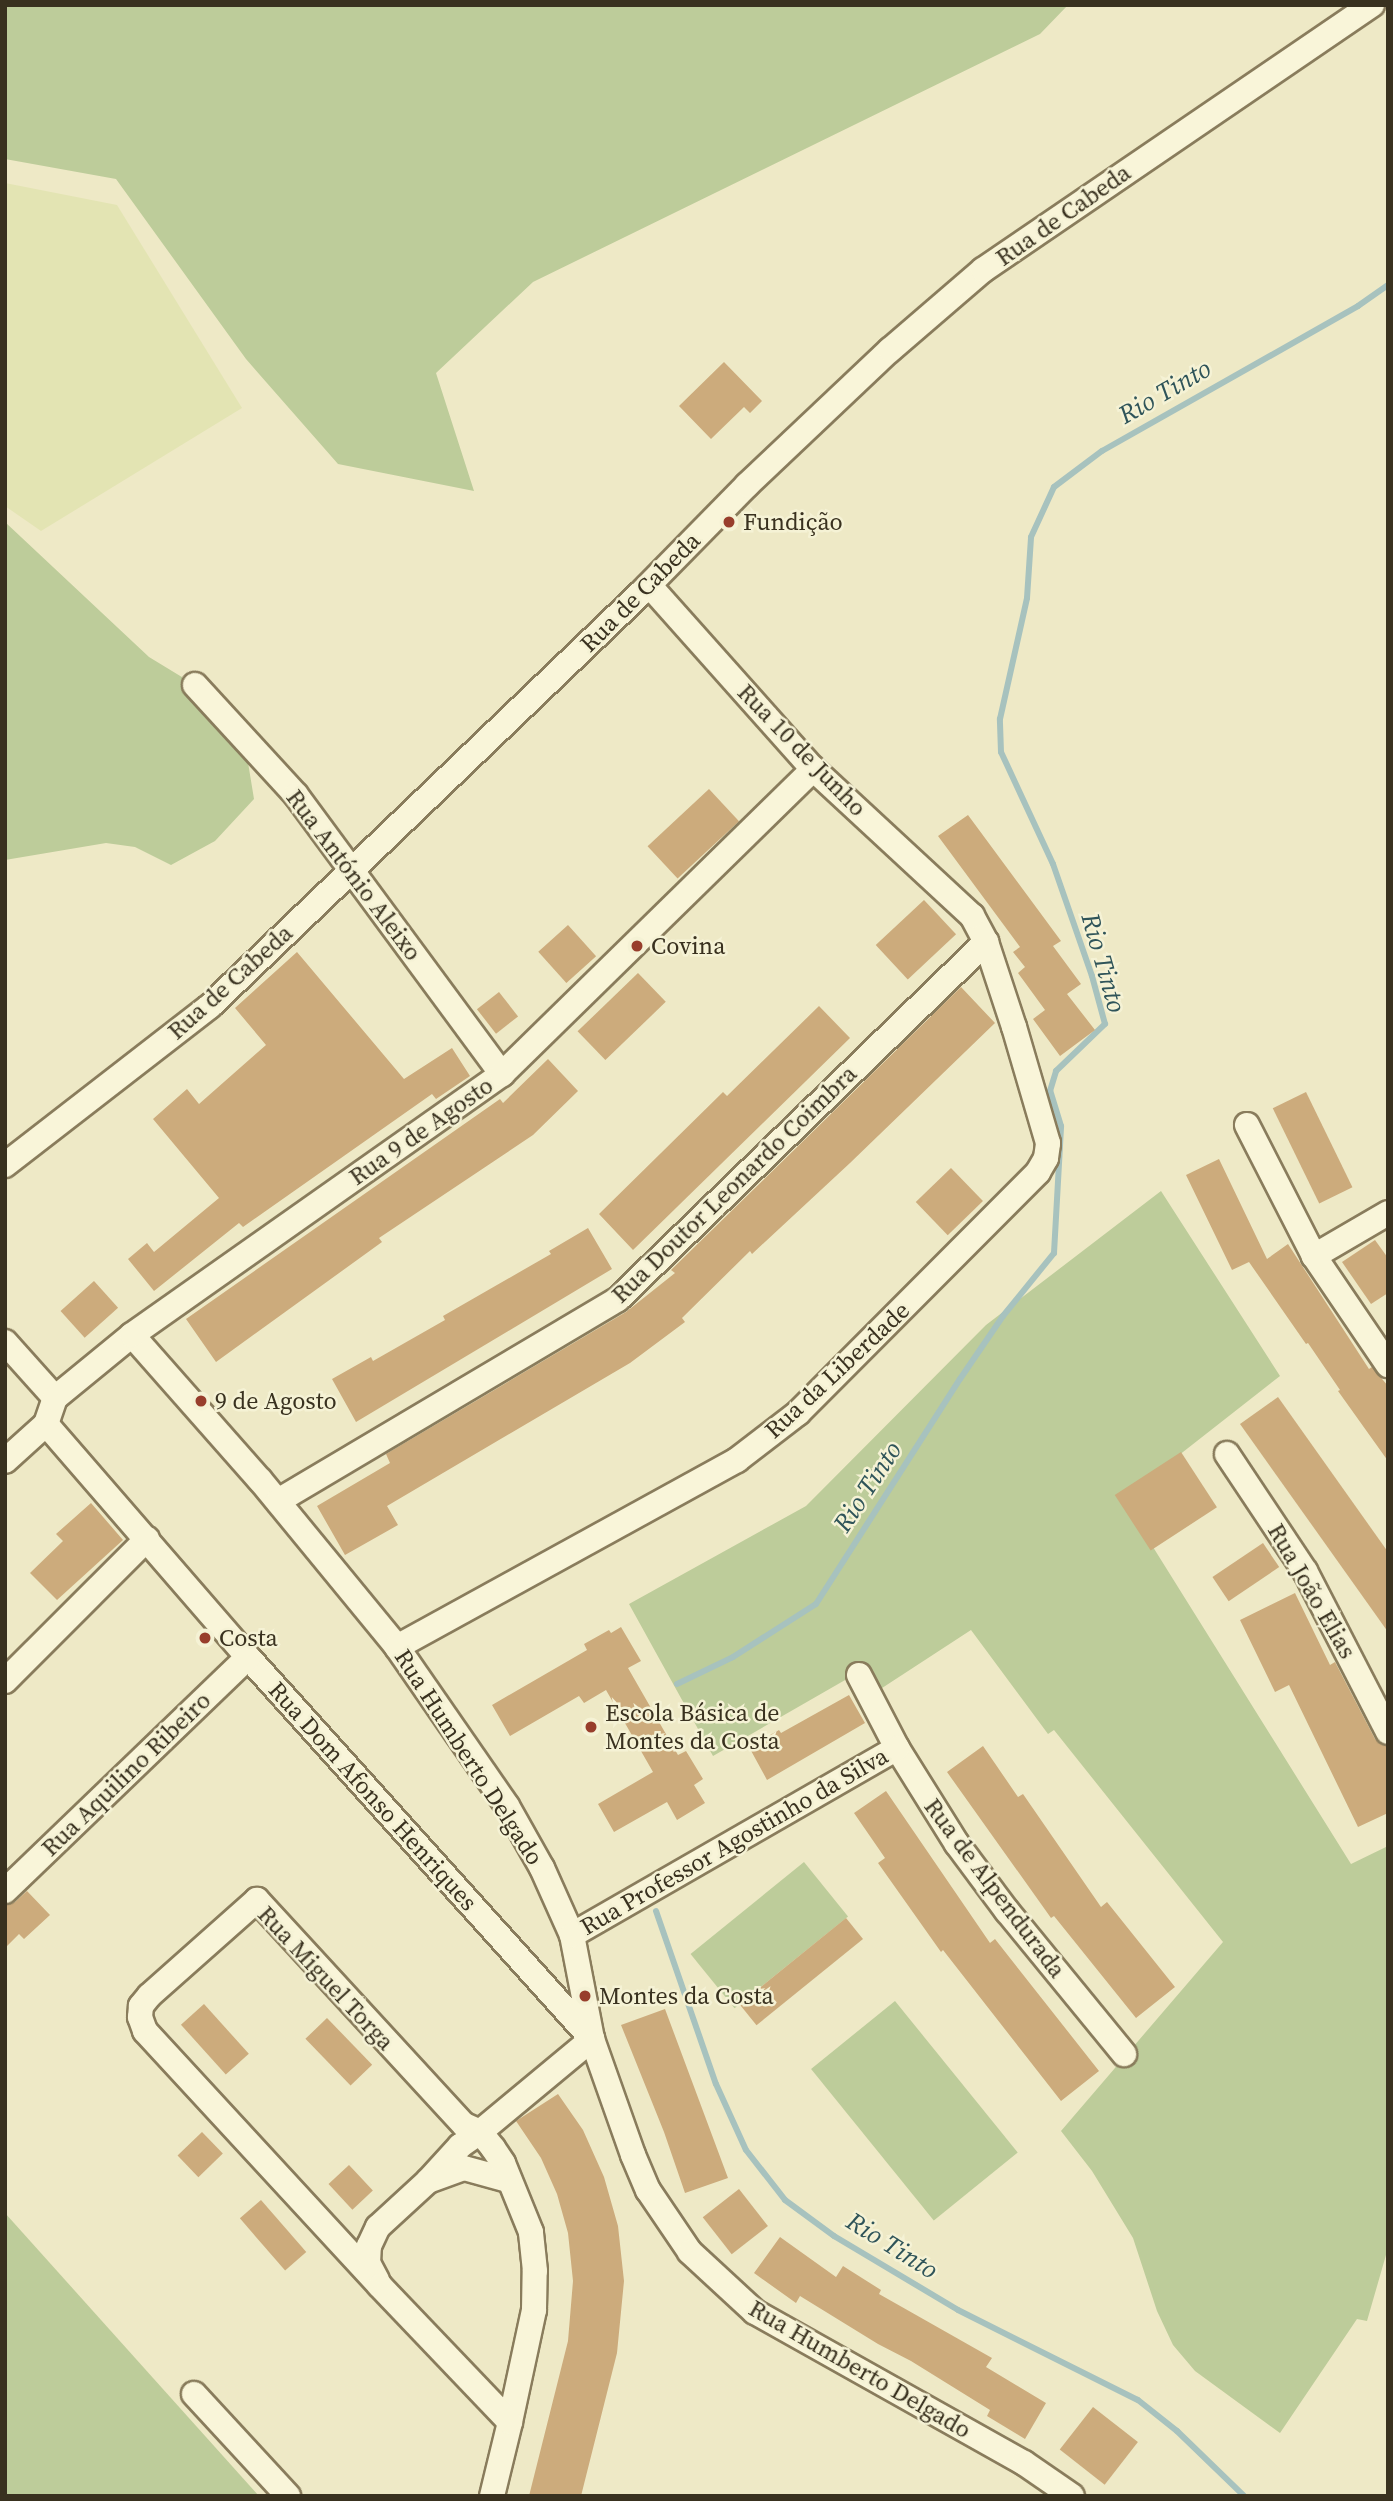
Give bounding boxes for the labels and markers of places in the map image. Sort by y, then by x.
place label: Fundição [743,508,843,536]
marker: Fundição [721,514,737,530]
place label: Covina [651,932,725,960]
marker: Covina [629,938,645,954]
place label: 9 de Agosto [215,1387,337,1415]
marker: 9 de Agosto [193,1393,209,1409]
place label: Costa [219,1624,278,1652]
marker: Costa [197,1630,213,1646]
place label: Escola Básica de Montes da Costa [605,1699,780,1755]
marker: Escola Básica de Montes da Costa [583,1719,599,1735]
place label: Montes da Costa [599,1982,774,2010]
marker: Montes da Costa [577,1988,593,2004]

